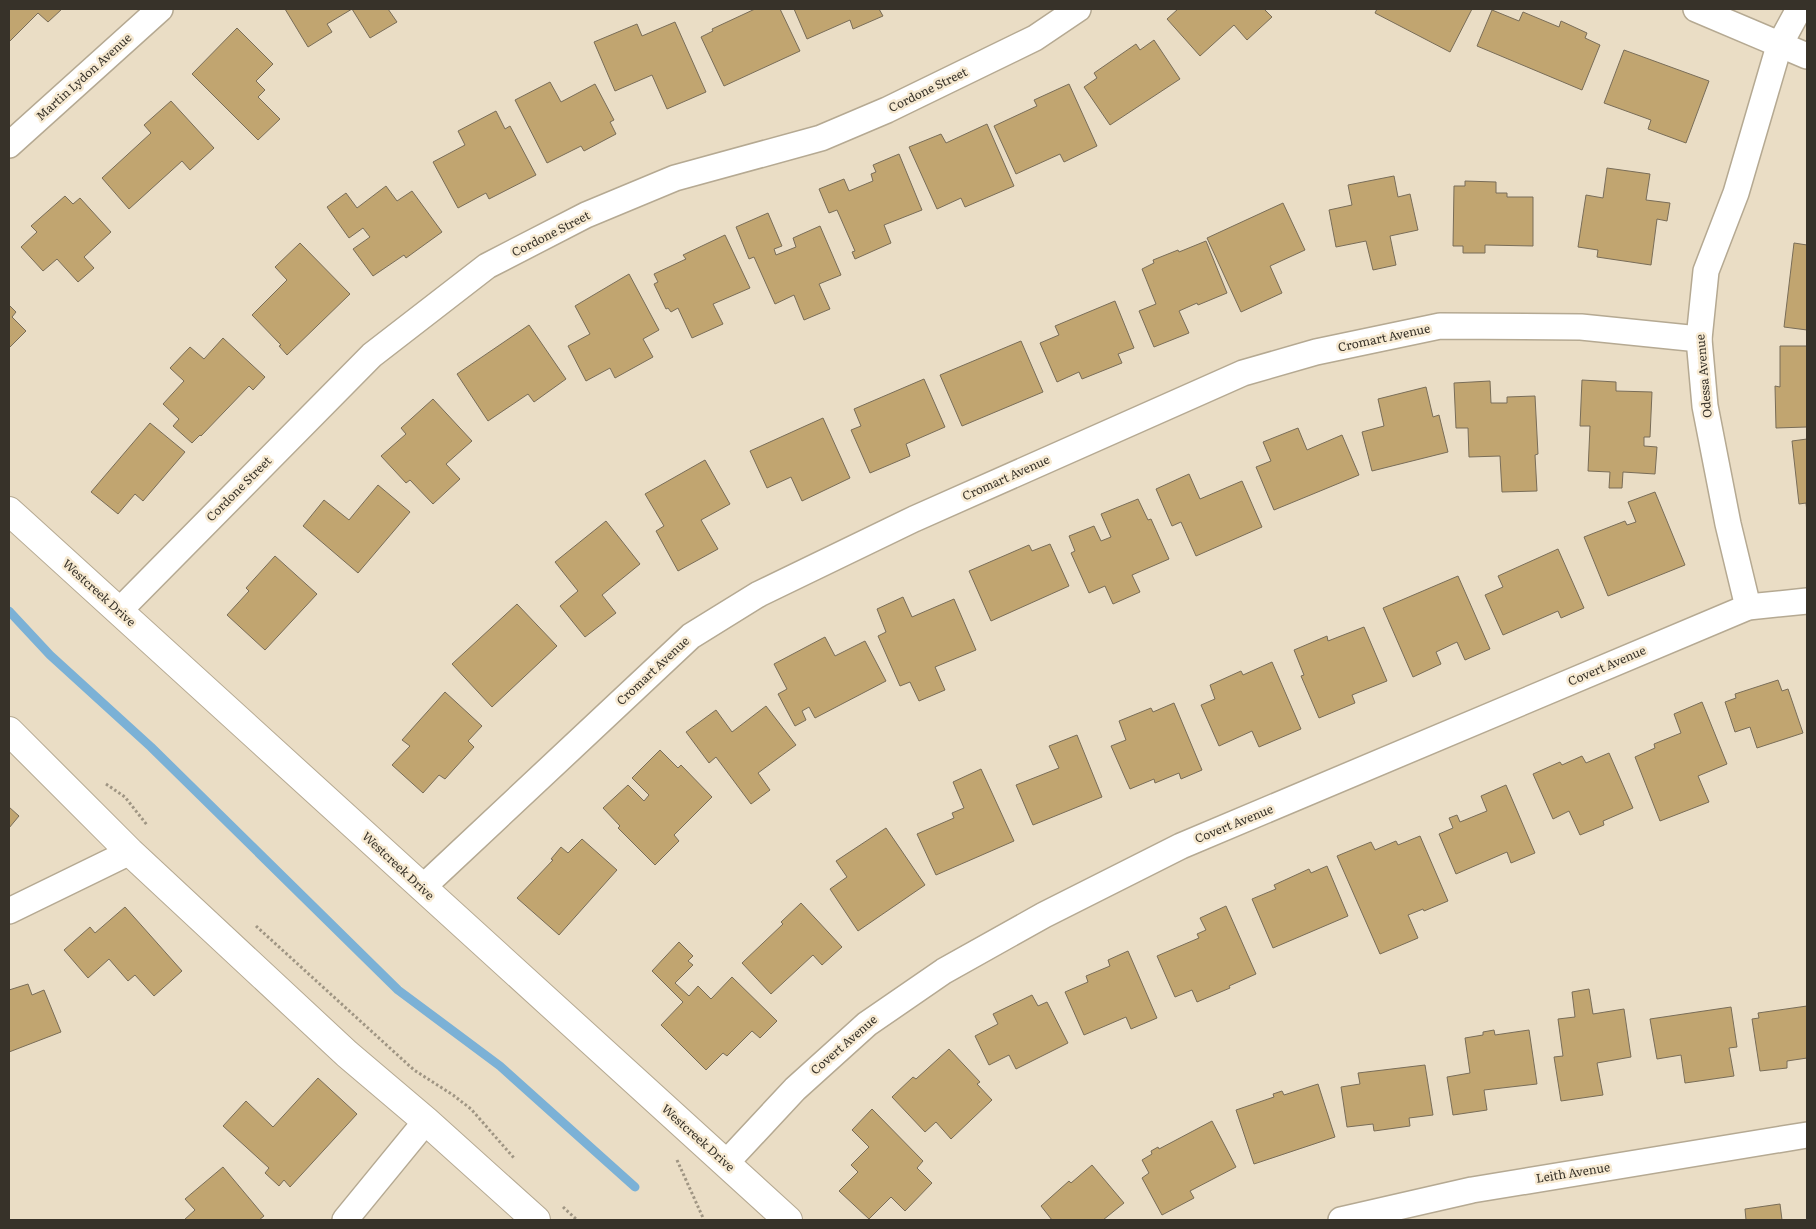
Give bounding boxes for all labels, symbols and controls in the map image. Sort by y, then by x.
street label: Martin Lydon Avenue [32,28,135,124]
street label: Cordone Street [885,62,970,116]
street label: Cordone Street [508,206,593,261]
street label: Cromart Avenue [1336,318,1432,356]
street label: Odessa Avenue [1690,333,1716,419]
street label: Cromart Avenue [959,450,1052,504]
street label: Cordone Street [202,451,275,525]
street label: Westcreek Drive [59,554,140,630]
street label: Cromart Avenue [612,632,693,709]
street label: Covert Avenue [1565,641,1648,690]
street label: Covert Avenue [1192,799,1276,847]
street label: Westcreek Drive [358,827,439,904]
street label: Covert Avenue [806,1010,881,1078]
street label: Westcreek Drive [658,1099,739,1175]
street label: Leith Avenue [1534,1157,1611,1187]

